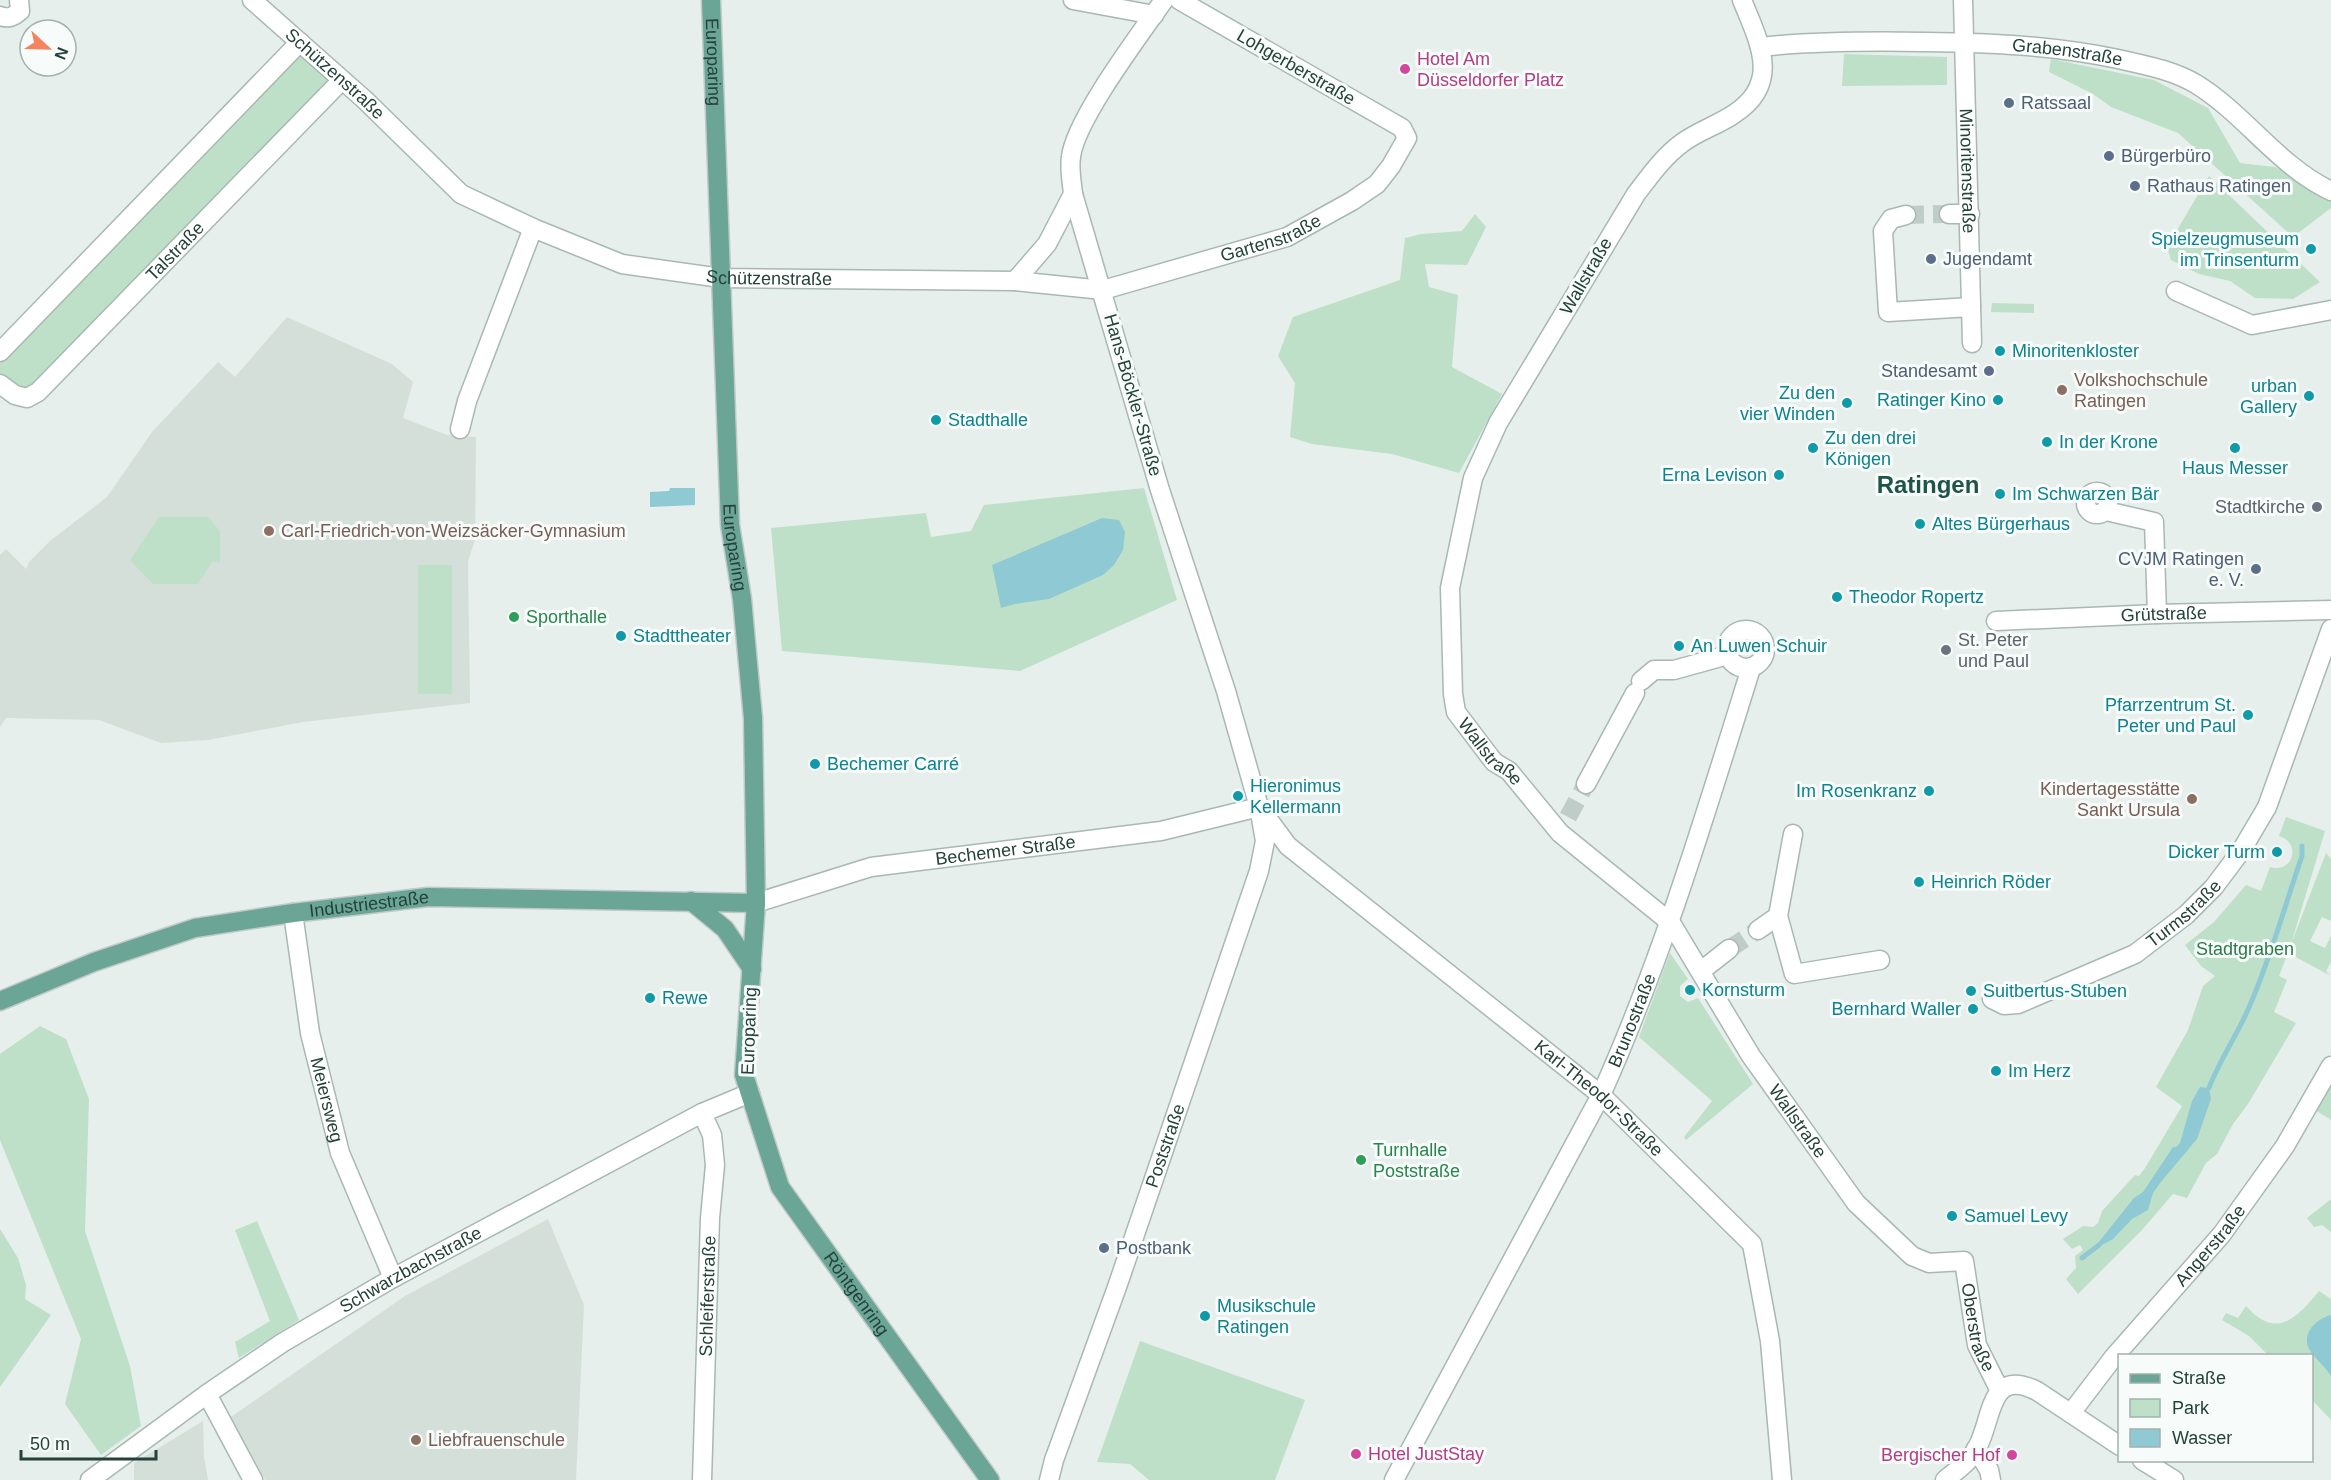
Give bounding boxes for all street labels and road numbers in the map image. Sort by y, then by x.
street label: Europaring [702,18,725,106]
street label: Schützenstraße [281,24,389,123]
street label: Lohgerberstraße [1233,25,1359,109]
street label: Grabenstraße [2011,35,2124,70]
street label: Minoritenstraße [1956,108,1979,234]
street label: Gartenstraße [1218,210,1324,266]
street label: Talstraße [142,218,208,285]
street label: Wallstraße [1556,234,1616,318]
street label: Schützenstraße [705,266,832,289]
street label: Hans-Böckler-Straße [1100,311,1166,479]
street label: Europaring [719,503,751,592]
street label: Grütstraße [2120,603,2207,626]
street label: Wallstraße [1454,714,1526,789]
street label: Bechemer Straße [934,832,1077,869]
street label: Turmstraße [2143,876,2225,952]
street label: Industriestraße [308,887,430,921]
street label: Brunostraße [1604,971,1660,1070]
street label: Europaring [737,987,761,1075]
street label: Karl-Theodor-Straße [1530,1036,1667,1160]
street label: Meiersweg [306,1055,347,1144]
street label: Wallstraße [1765,1081,1831,1162]
street label: Poststraße [1142,1101,1189,1190]
street label: Angerstraße [2171,1201,2249,1290]
street label: Schwarzbachstraße [336,1223,485,1317]
street label: Schleiferstraße [696,1235,719,1357]
street label: Röntgenring [820,1248,893,1339]
street label: Oberstraße [1958,1282,1999,1375]

